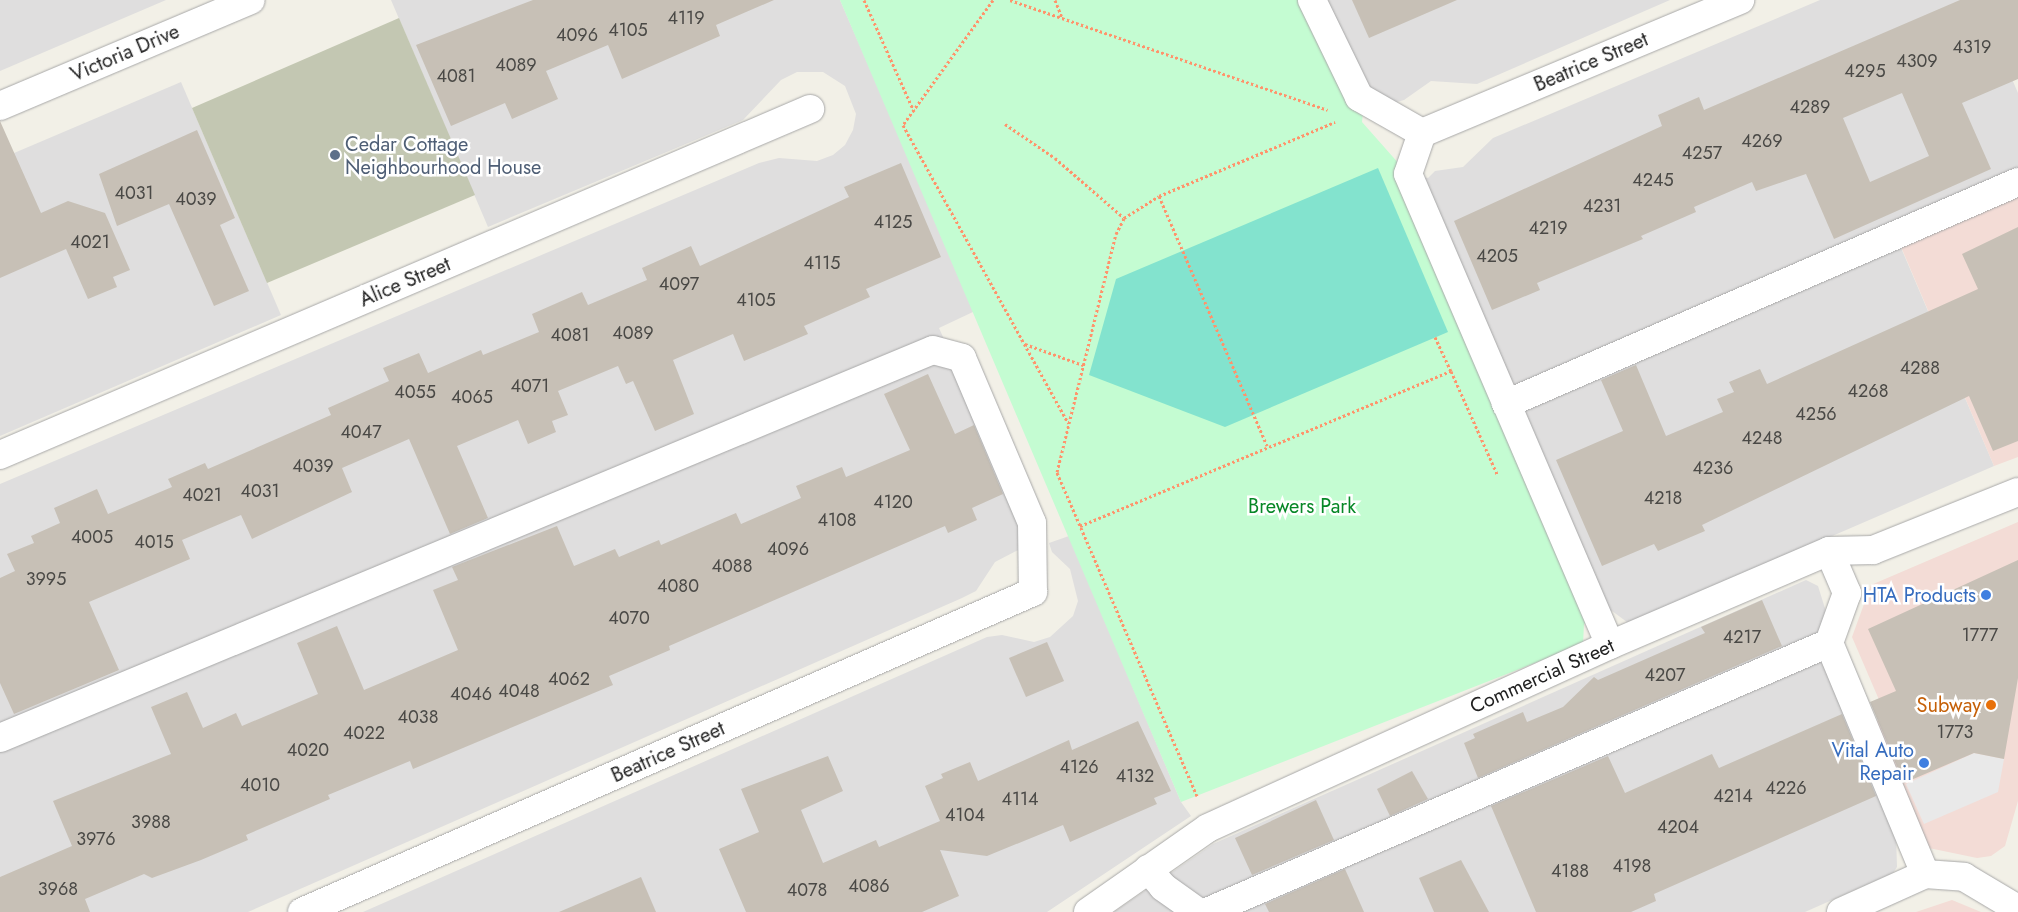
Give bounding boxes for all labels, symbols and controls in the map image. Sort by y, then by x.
house number: 4119 [667,7,705,29]
street label: Victoria Drive [67,19,183,87]
house number: 4105 [608,19,648,41]
house number: 4096 [556,24,598,46]
street label: Beatrice Street [1530,27,1652,97]
house number: 4319 [1953,36,1991,58]
house number: 4309 [1896,50,1938,72]
house number: 4089 [495,54,537,76]
house number: 4295 [1844,60,1886,82]
house number: 4081 [436,65,476,87]
house number: 4289 [1790,96,1830,118]
house number: 4269 [1741,130,1783,152]
place label: Cedar Cottage Neighbourhood House [345,132,541,179]
house number: 4257 [1682,142,1722,164]
marker: Cedar Cottage Neighbourhood House [329,149,341,161]
house number: 4245 [1632,169,1674,191]
house number: 4031 [114,182,154,204]
house number: 4039 [175,188,217,210]
house number: 4231 [1583,195,1621,217]
house number: 4125 [874,211,912,233]
house number: 4219 [1528,217,1568,239]
house number: 4021 [70,231,110,253]
house number: 4205 [1476,245,1518,267]
street label: Alice Street [356,252,454,312]
house number: 4115 [804,252,840,274]
house number: 4097 [659,273,699,295]
house number: 4105 [736,289,776,311]
house number: 4089 [612,322,654,344]
house number: 4081 [550,324,590,346]
house number: 4288 [1900,357,1940,379]
house number: 4071 [511,375,549,397]
house number: 4268 [1848,380,1888,402]
house number: 4055 [394,381,436,403]
house number: 4065 [451,386,493,408]
house number: 4256 [1795,403,1837,425]
house number: 4047 [340,421,382,443]
house number: 4248 [1741,427,1783,449]
house number: 4039 [292,455,334,477]
house number: 4236 [1693,457,1733,479]
house number: 4031 [240,480,280,502]
house number: 4021 [182,484,222,506]
house number: 4218 [1644,487,1682,509]
house number: 4120 [873,491,913,513]
park label: Brewers Park [1248,494,1356,518]
house number: 4108 [817,509,857,531]
house number: 4005 [71,526,113,548]
house number: 4015 [134,531,174,553]
house number: 4096 [767,538,809,560]
house number: 4088 [712,555,752,577]
house number: 3995 [26,568,66,590]
house number: 4080 [657,575,699,597]
place label: HTA Products [1863,583,1976,607]
marker: HTA Products [1980,589,1992,601]
house number: 4070 [608,607,650,629]
house number: 1777 [1962,624,1998,646]
house number: 4217 [1723,626,1761,648]
street label: Commercial Street [1466,633,1618,719]
house number: 4207 [1645,664,1685,686]
house number: 4062 [548,668,590,690]
house number: 4048 [498,680,540,702]
house number: 4046 [450,683,492,705]
place label: Subway [1917,693,1981,717]
marker: Subway [1985,699,1997,711]
house number: 4038 [398,706,438,728]
street label: Beatrice Street [608,716,728,788]
house number: 1773 [1937,721,1973,743]
house number: 4022 [343,722,385,744]
house number: 4020 [287,739,329,761]
place label: Vital Auto Repair [1832,739,1914,786]
house number: 4126 [1059,756,1099,778]
marker: Vital Auto Repair [1918,757,1930,769]
house number: 4132 [1116,765,1154,787]
house number: 4010 [240,774,280,796]
house number: 4226 [1765,777,1807,799]
house number: 4214 [1713,785,1753,807]
house number: 4114 [1001,788,1039,810]
house number: 4104 [945,804,985,826]
house number: 3988 [131,811,171,833]
house number: 4204 [1657,816,1699,838]
house number: 3976 [76,828,116,850]
house number: 4198 [1613,855,1651,877]
house number: 4188 [1551,860,1589,882]
house number: 4086 [848,875,890,897]
house number: 3968 [38,878,78,900]
house number: 4078 [787,879,827,901]

